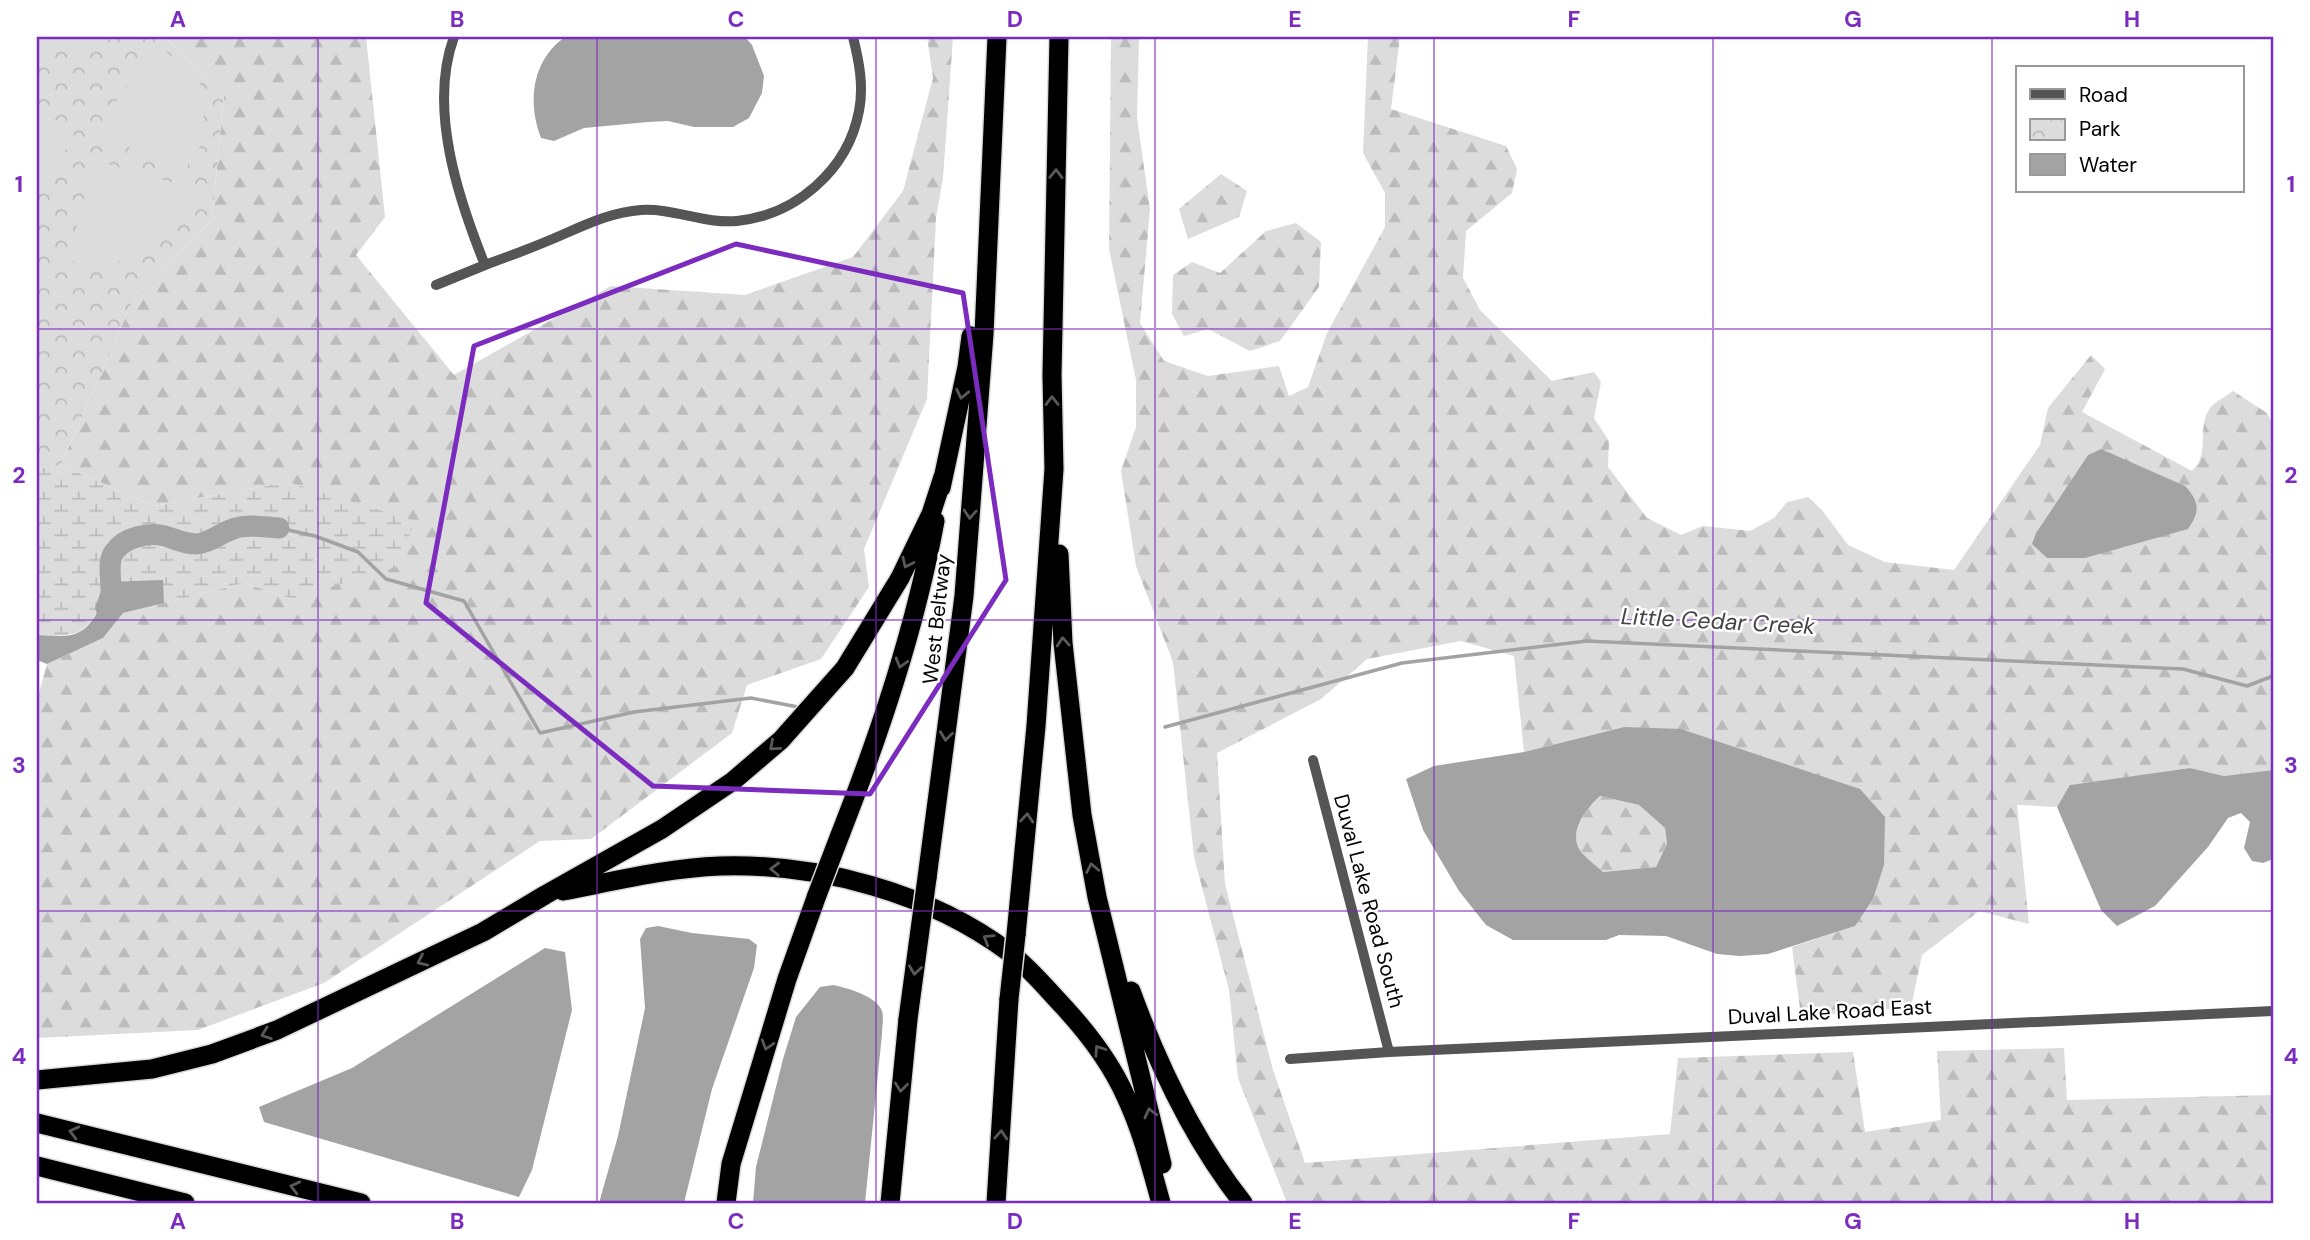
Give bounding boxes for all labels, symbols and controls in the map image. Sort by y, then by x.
text: A [170,4,186,34]
text: B [450,4,464,34]
text: C [728,4,744,34]
text: D [1007,4,1023,34]
text: E [1288,4,1302,34]
text: F [1568,4,1581,34]
text: G [1844,4,1862,34]
text: H [2124,4,2140,34]
legend [2016,66,2244,192]
text: Road [2079,81,2128,109]
text: Park [2079,115,2121,143]
text: Water [2079,151,2137,179]
one-way arrow [1048,168,1064,178]
text: 1 [15,169,23,199]
text: 1 [2287,169,2295,199]
one-way arrow [955,388,970,400]
one-way arrow [1045,395,1060,406]
text: 2 [12,460,26,490]
text: 2 [2284,460,2298,490]
one-way arrow [963,509,978,520]
street label: West Beltway [916,552,958,686]
one-way arrow [902,556,916,568]
water label: Little Cedar Creek [1620,601,1816,641]
one-way arrow [1056,636,1071,647]
one-way arrow [894,657,909,669]
one-way arrow [938,730,953,742]
one-way arrow [769,737,782,750]
text: 3 [12,750,26,780]
text: 3 [2284,750,2298,780]
street label: Duval Lake Road South [1327,791,1411,1011]
one-way arrow [1019,812,1034,823]
one-way arrow [769,861,780,876]
one-way arrow [1085,862,1100,874]
one-way arrow [983,935,996,948]
one-way arrow [416,953,429,967]
one-way arrow [907,964,922,976]
street label: Duval Lake Road East [1727,993,1933,1031]
one-way arrow [261,1026,273,1040]
one-way arrow [761,1038,776,1050]
text: 4 [12,1041,27,1071]
text: 4 [2284,1041,2299,1071]
one-way arrow [1094,1045,1107,1058]
one-way arrow [894,1081,909,1092]
one-way arrow [1144,1107,1158,1119]
one-way arrow [68,1126,80,1140]
one-way arrow [993,1129,1008,1140]
one-way arrow [289,1181,301,1195]
text: A [170,1206,186,1236]
text: B [450,1206,464,1236]
text: C [728,1206,744,1236]
text: D [1007,1206,1023,1236]
text: E [1288,1206,1302,1236]
text: F [1568,1206,1581,1236]
text: G [1844,1206,1862,1236]
text: H [2124,1206,2140,1236]

